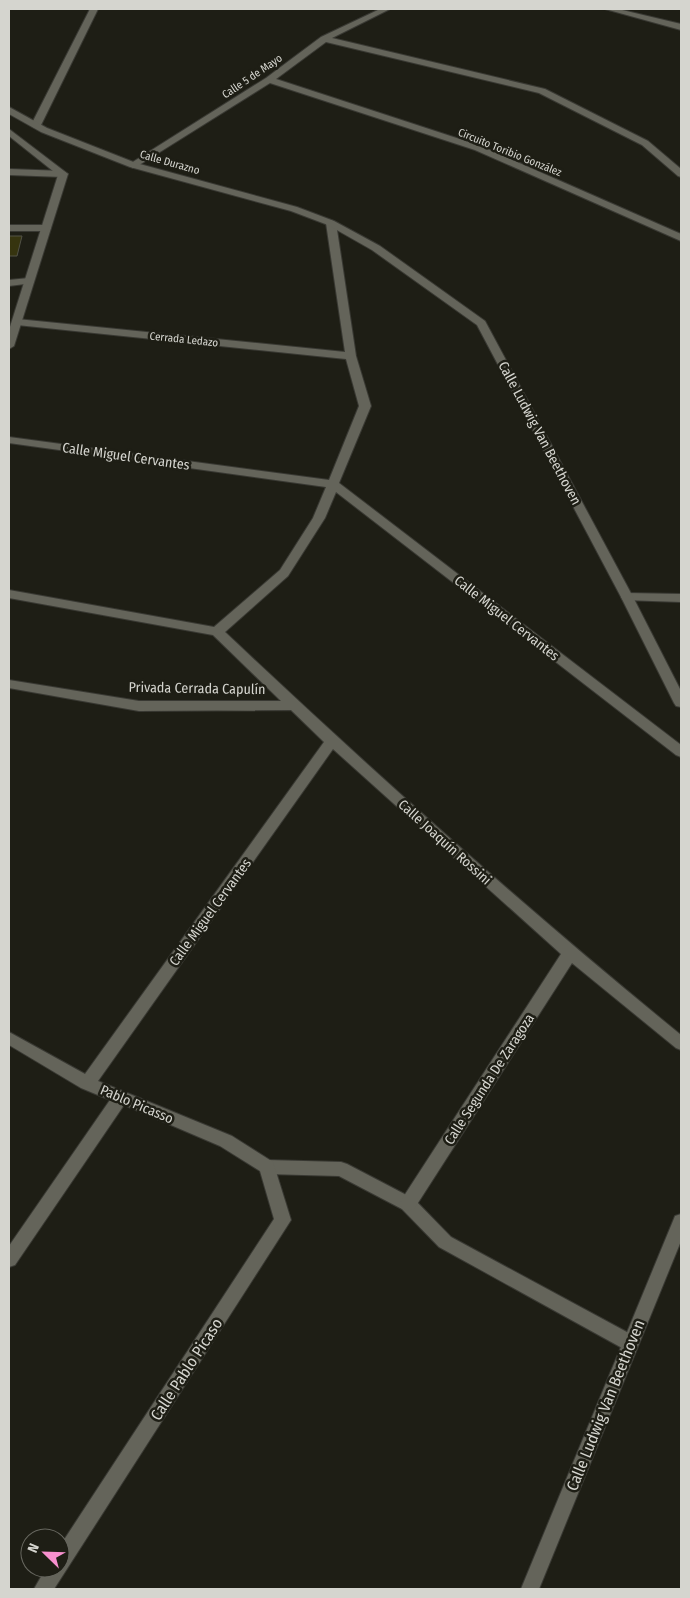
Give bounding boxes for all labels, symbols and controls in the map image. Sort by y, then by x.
street label: Calle 5 de Mayo [220,51,285,101]
street label: Circuito Toribio González [456,126,564,179]
street label: Calle Durazno [139,148,201,177]
street label: Cerrada Ledazo [149,329,219,350]
street label: Calle Ludwig Van Beethoven [495,359,585,508]
street label: Calle Miguel Cervantes [61,439,191,474]
street label: Calle Miguel Cervantes [451,572,563,665]
street label: Privada Cerrada Capulín [128,679,266,698]
street label: Calle Joaquín Rossini [395,796,495,889]
street label: Calle Miguel Cervantes [166,855,255,969]
street label: Calle Segunda De Zaragoza [441,1011,538,1148]
street label: Pablo Picasso [98,1081,176,1127]
street label: Calle Pablo Picaso [146,1315,227,1424]
street label: Calle Ludwig Van Beethoven [562,1317,649,1493]
north arrow [20,1528,70,1578]
text: N [24,1541,43,1555]

